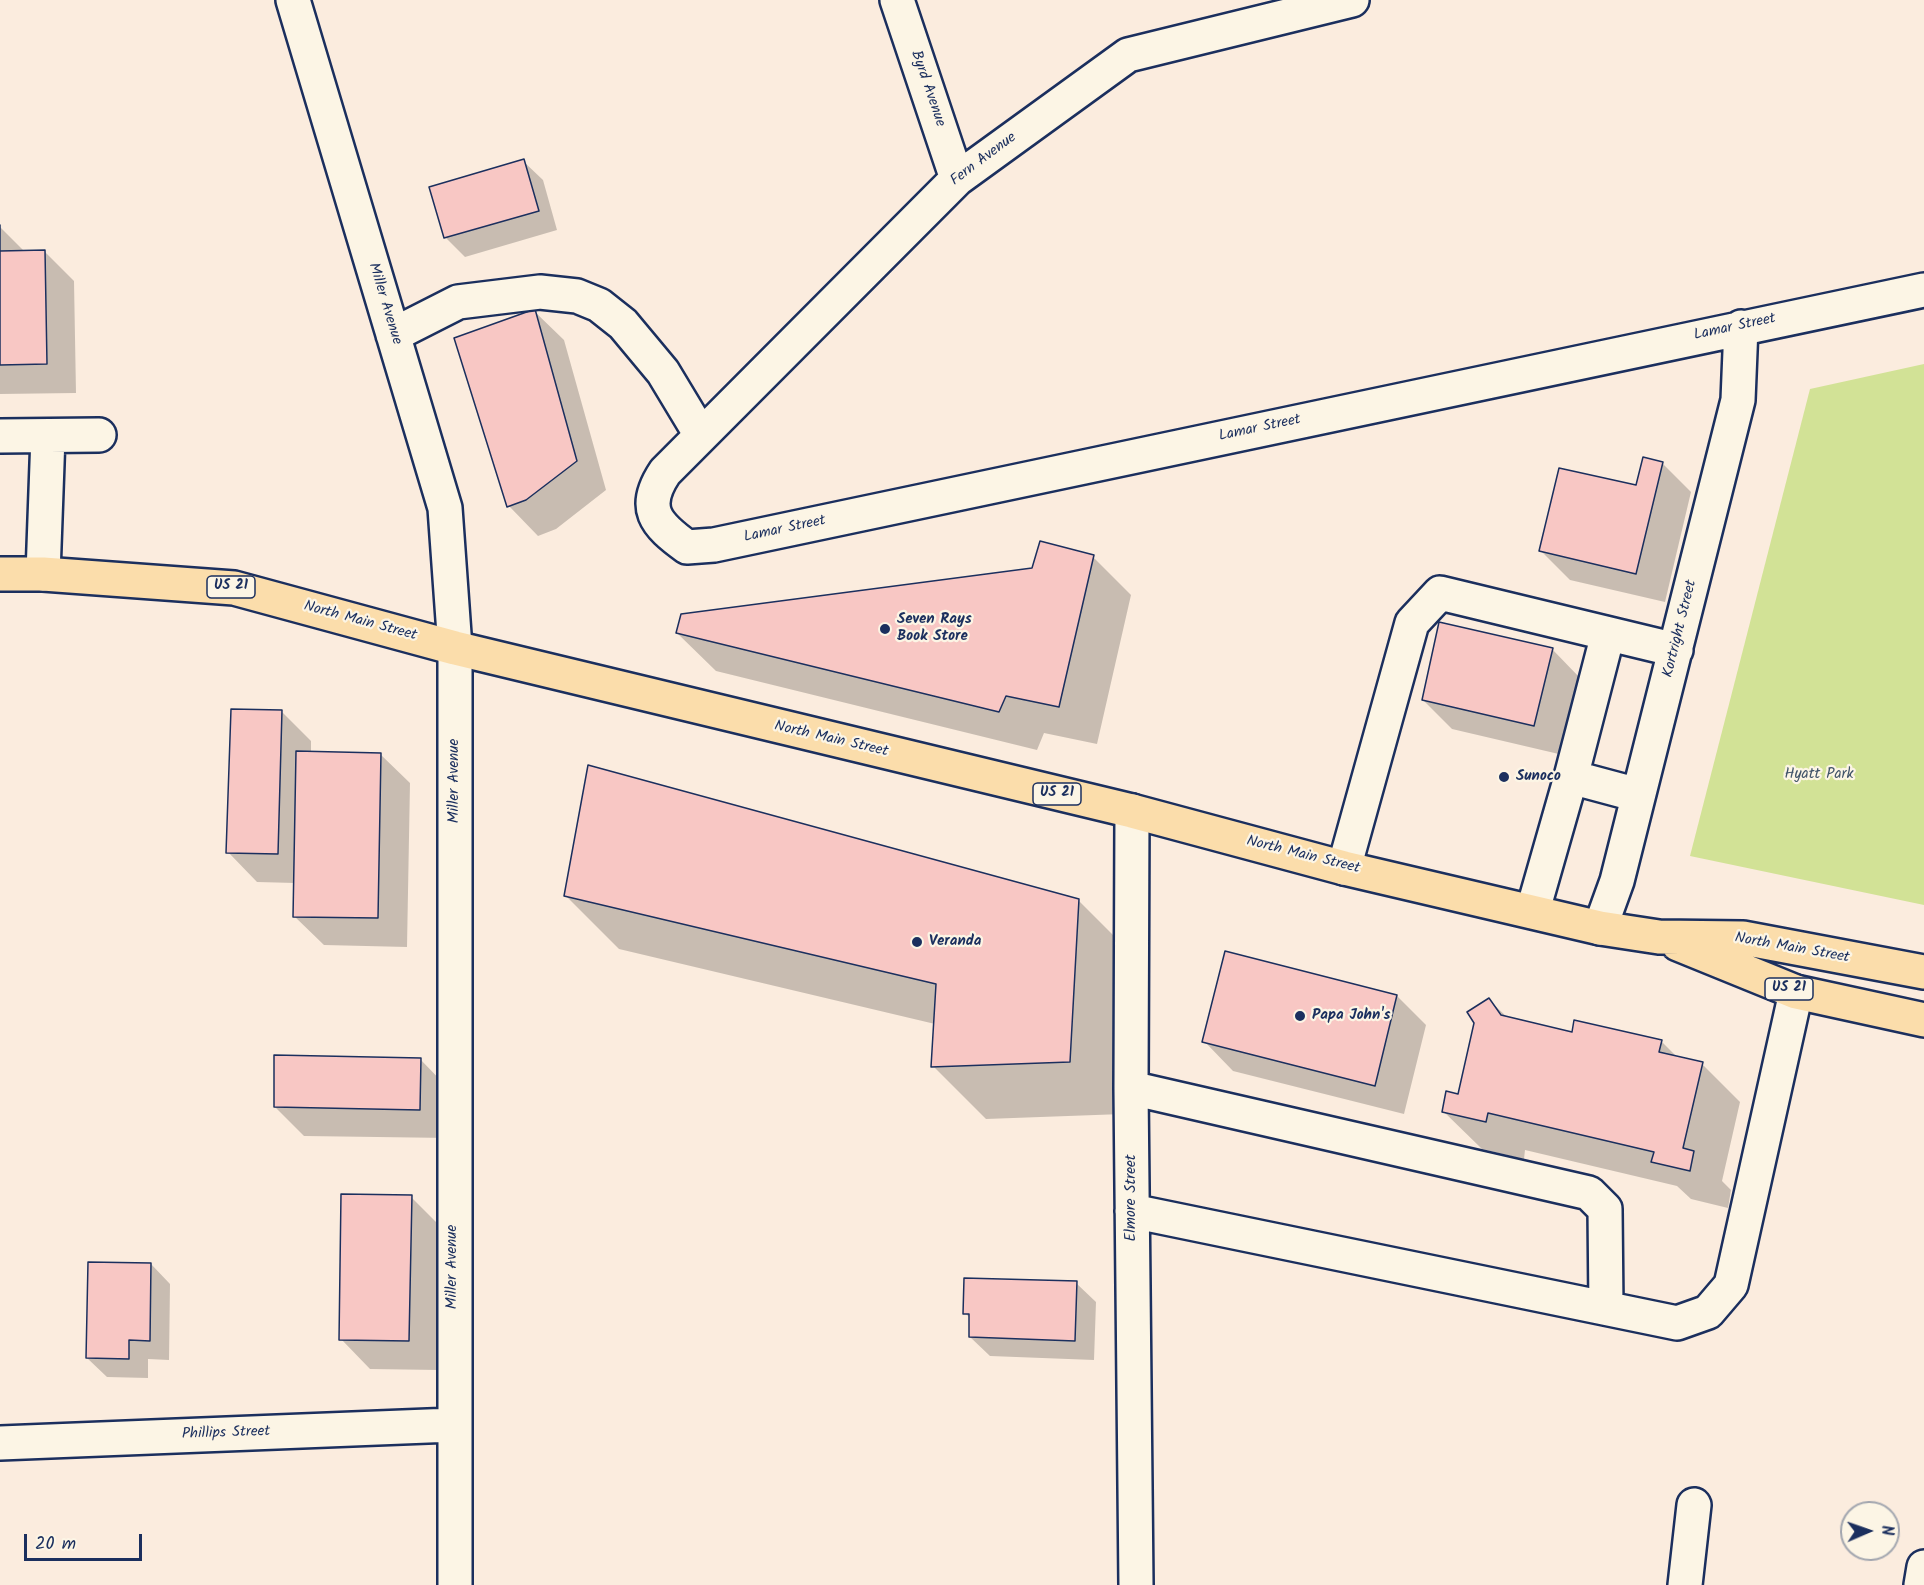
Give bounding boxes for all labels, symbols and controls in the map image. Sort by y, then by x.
street label: Byrd Avenue [906,49,948,129]
street label: Fern Avenue [948,129,1020,191]
street label: Miller Avenue [363,261,405,347]
street label: Lamar Street [1692,311,1778,345]
street label: Lamar Street [1217,412,1303,446]
street label: Lamar Street [742,513,828,547]
road number: US 21 [207,576,255,598]
street label: Kortright Street [1660,578,1702,680]
street label: North Main Street [302,598,418,646]
place label: Seven Rays Book Store [897,611,972,646]
marker: Seven Rays Book Store [878,622,892,636]
street label: North Main Street [772,718,890,762]
street label: Miller Avenue [446,739,464,823]
park label: Hyatt Park [1785,766,1853,784]
place label: Sunoco [1516,768,1561,786]
marker: Sunoco [1497,770,1511,784]
road number: US 21 [1033,783,1081,805]
street label: North Main Street [1244,833,1362,879]
street label: North Main Street [1733,930,1851,968]
place label: Veranda [929,933,981,951]
marker: Veranda [910,935,924,949]
road number: US 21 [1765,978,1813,1000]
place label: Papa John's [1312,1007,1391,1025]
marker: Papa John's [1293,1009,1307,1023]
street label: Elmore Street [1123,1155,1141,1241]
street label: Miller Avenue [444,1225,462,1309]
street label: Phillips Street [182,1423,270,1445]
north arrow [1840,1501,1900,1561]
scale bar [27,1522,146,1560]
text: N [1874,1525,1899,1536]
text: 20 m [35,1530,76,1559]

